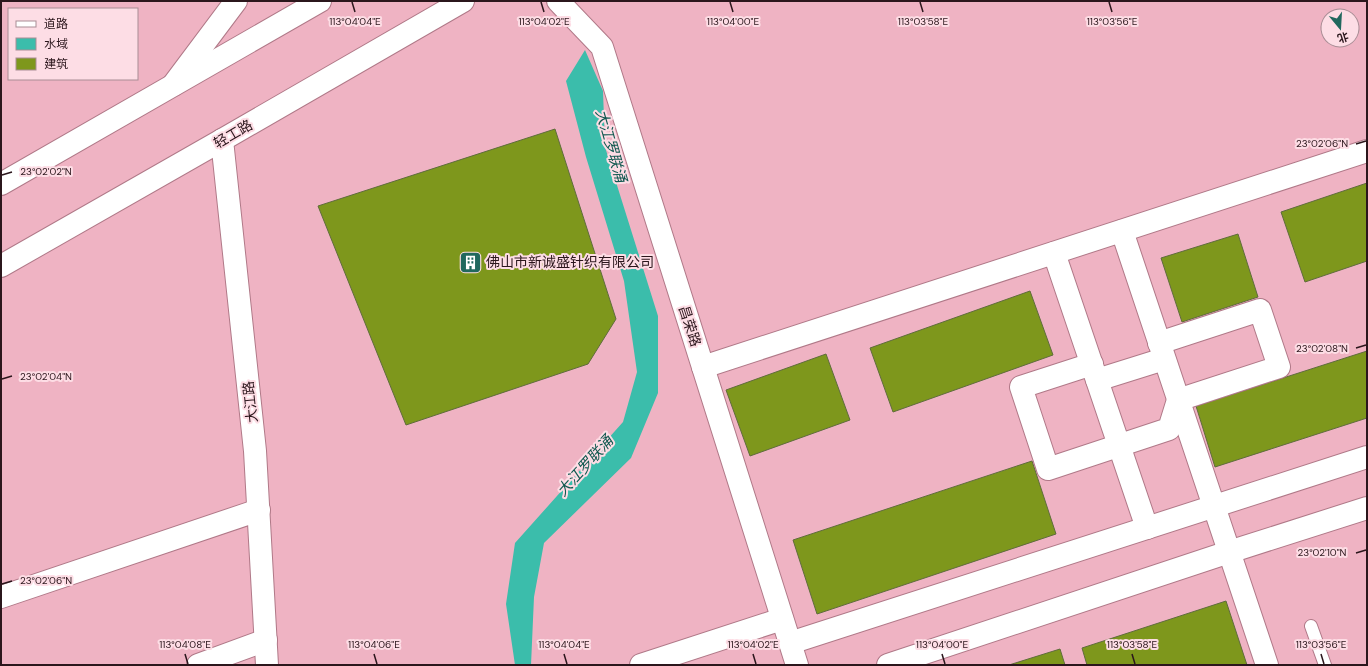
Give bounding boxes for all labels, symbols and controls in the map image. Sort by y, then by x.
legend [8,8,138,80]
north arrow [1320,8,1360,48]
text: 113°04'04"E [329,15,381,28]
text: 113°04'02"E [518,15,570,28]
text: 113°04'00"E [707,15,760,28]
text: 113°03'58"E [898,15,949,28]
text: 113°03'56"E [1087,15,1138,28]
text: 道路 [44,16,68,32]
text: 北 [1336,29,1350,46]
text: 水域 [44,36,68,52]
text: 建筑 [44,56,68,72]
water label: 大江罗联涌 [591,107,631,187]
street label: 轻工路 [210,116,256,152]
text: 23°02'06"N [1296,137,1348,150]
text: 23°02'02"N [20,165,72,178]
building icon: 佛山市新诚盛针织有限公司 [457,249,483,275]
place label: 佛山市新诚盛针织有限公司 [486,253,654,271]
street label: 昌荣路 [675,303,705,349]
text: 23°02'08"N [1296,342,1348,355]
text: 23°02'04"N [20,370,72,383]
street label: 大江路 [239,380,261,424]
water label: 大江罗联涌 [552,430,619,501]
text: 23°02'10"N [1298,546,1347,559]
text: 23°02'06"N [20,574,72,587]
text: 113°04'08"E [159,638,211,651]
text: 113°04'06"E [348,638,400,651]
text: 113°04'04"E [538,638,590,651]
text: 113°04'02"E [727,638,779,651]
text: 113°04'00"E [916,638,969,651]
text: 113°03'58"E [1107,638,1158,651]
text: 113°03'56"E [1296,638,1347,651]

